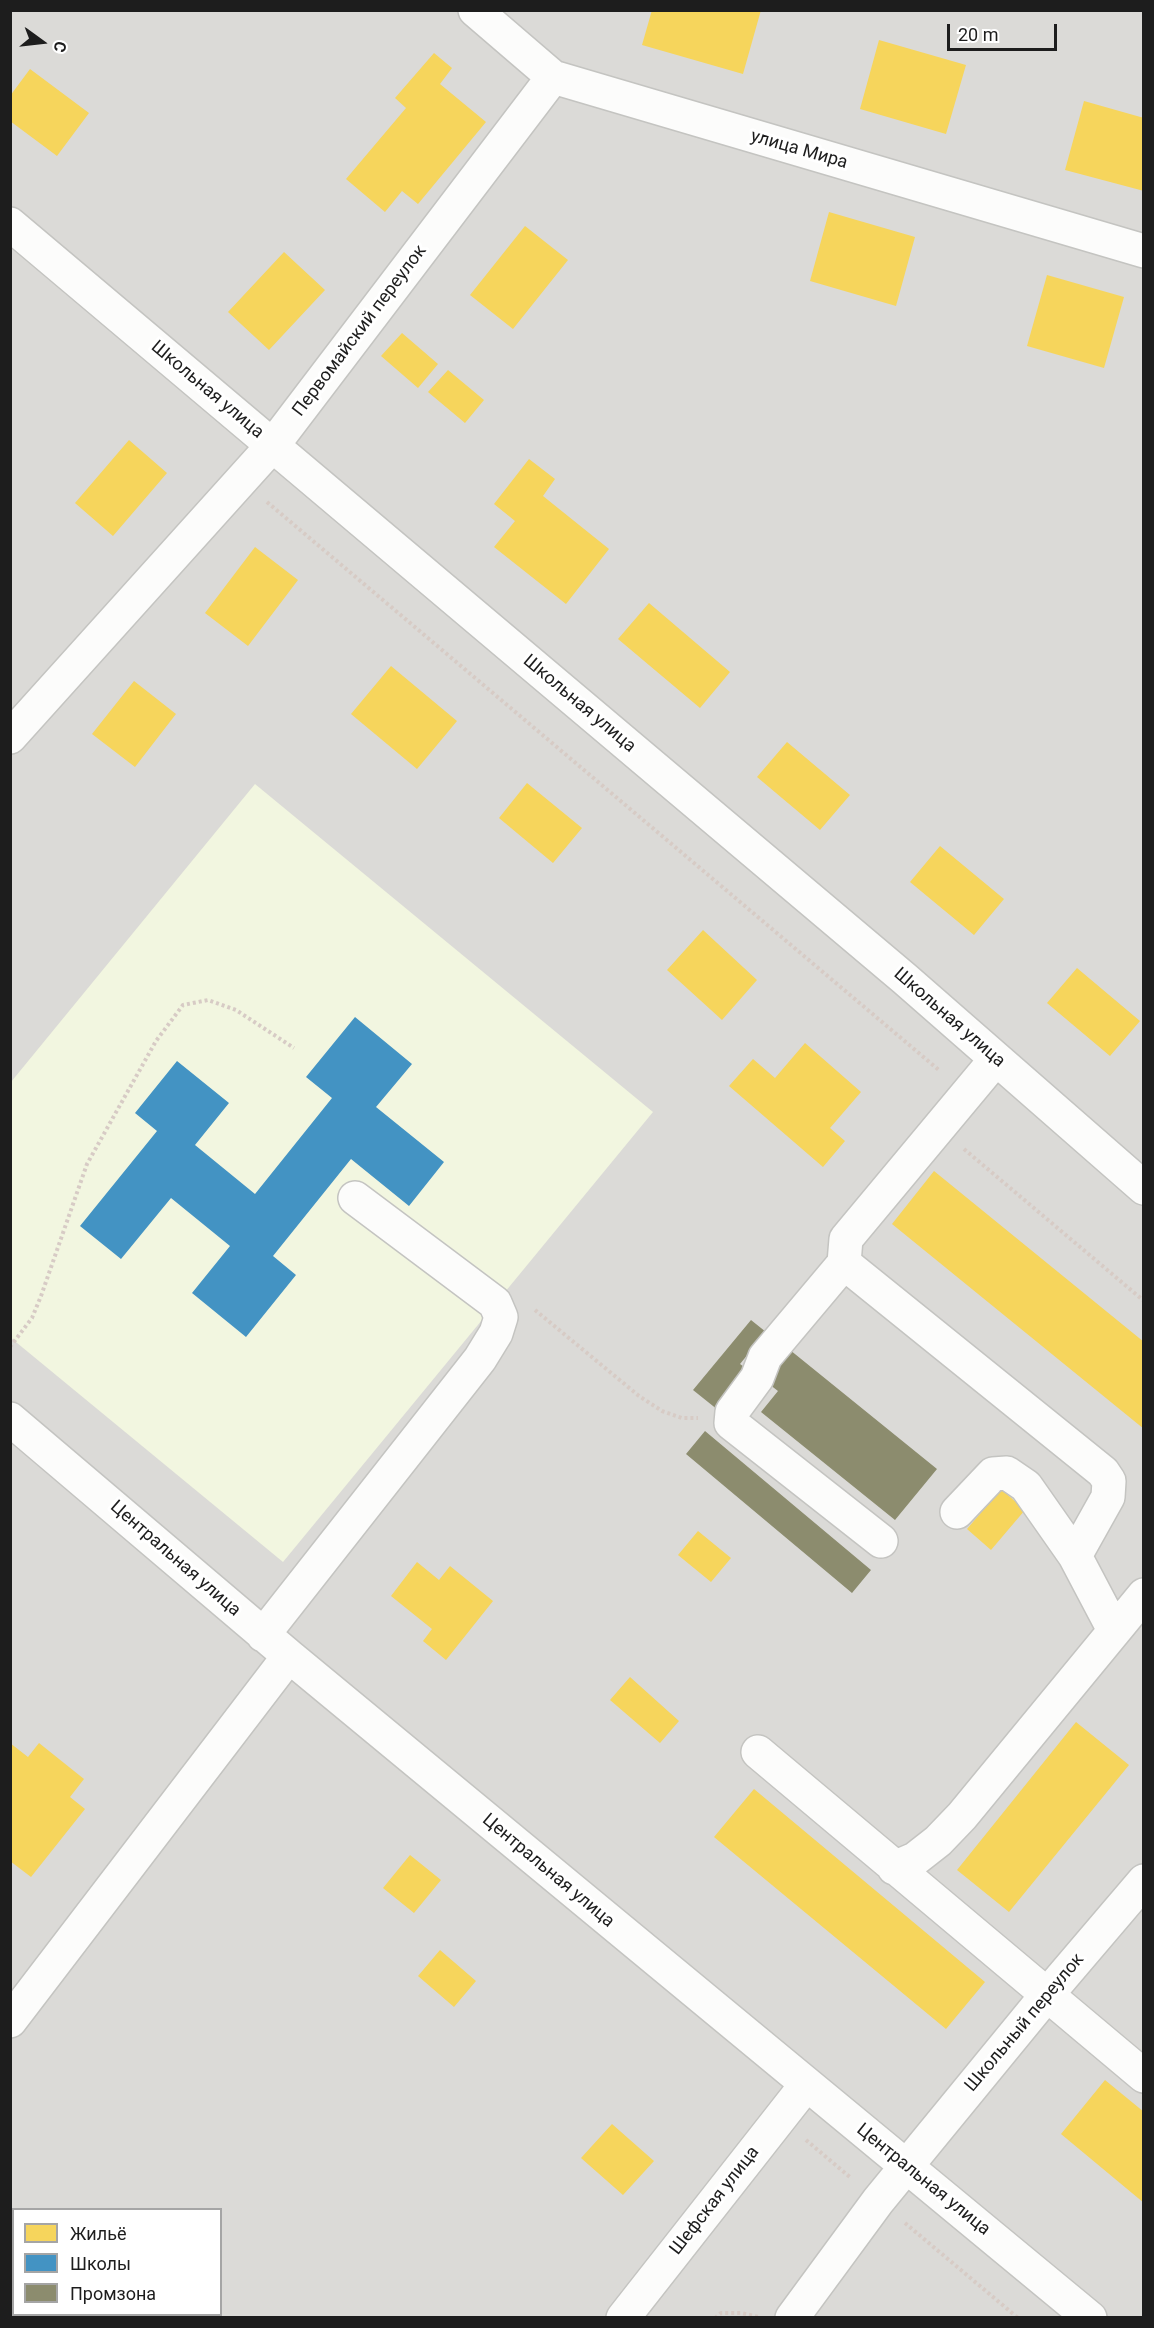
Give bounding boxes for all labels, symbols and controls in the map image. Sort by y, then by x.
north arrow [12,12,72,72]
scale bar [950,12,1060,50]
text: 20 m [958,24,998,45]
text: С [49,39,70,54]
street label: улица Мира [748,126,850,174]
street label: Первомайский переулок [288,241,432,421]
street label: Школьная улица [146,337,268,443]
street label: Школьная улица [518,651,640,757]
street label: Школьная улица [889,964,1009,1072]
street label: Центральная улица [105,1496,245,1622]
street label: Центральная улица [478,1809,618,1933]
street label: Школьный переулок [961,1949,1089,2097]
street label: Центральная улица [852,2119,994,2241]
street label: Шефская улица [666,2142,764,2260]
legend [12,2208,222,2316]
text: Жильё [70,2223,126,2244]
text: Школы [70,2253,131,2274]
text: Промзона [70,2283,156,2304]

